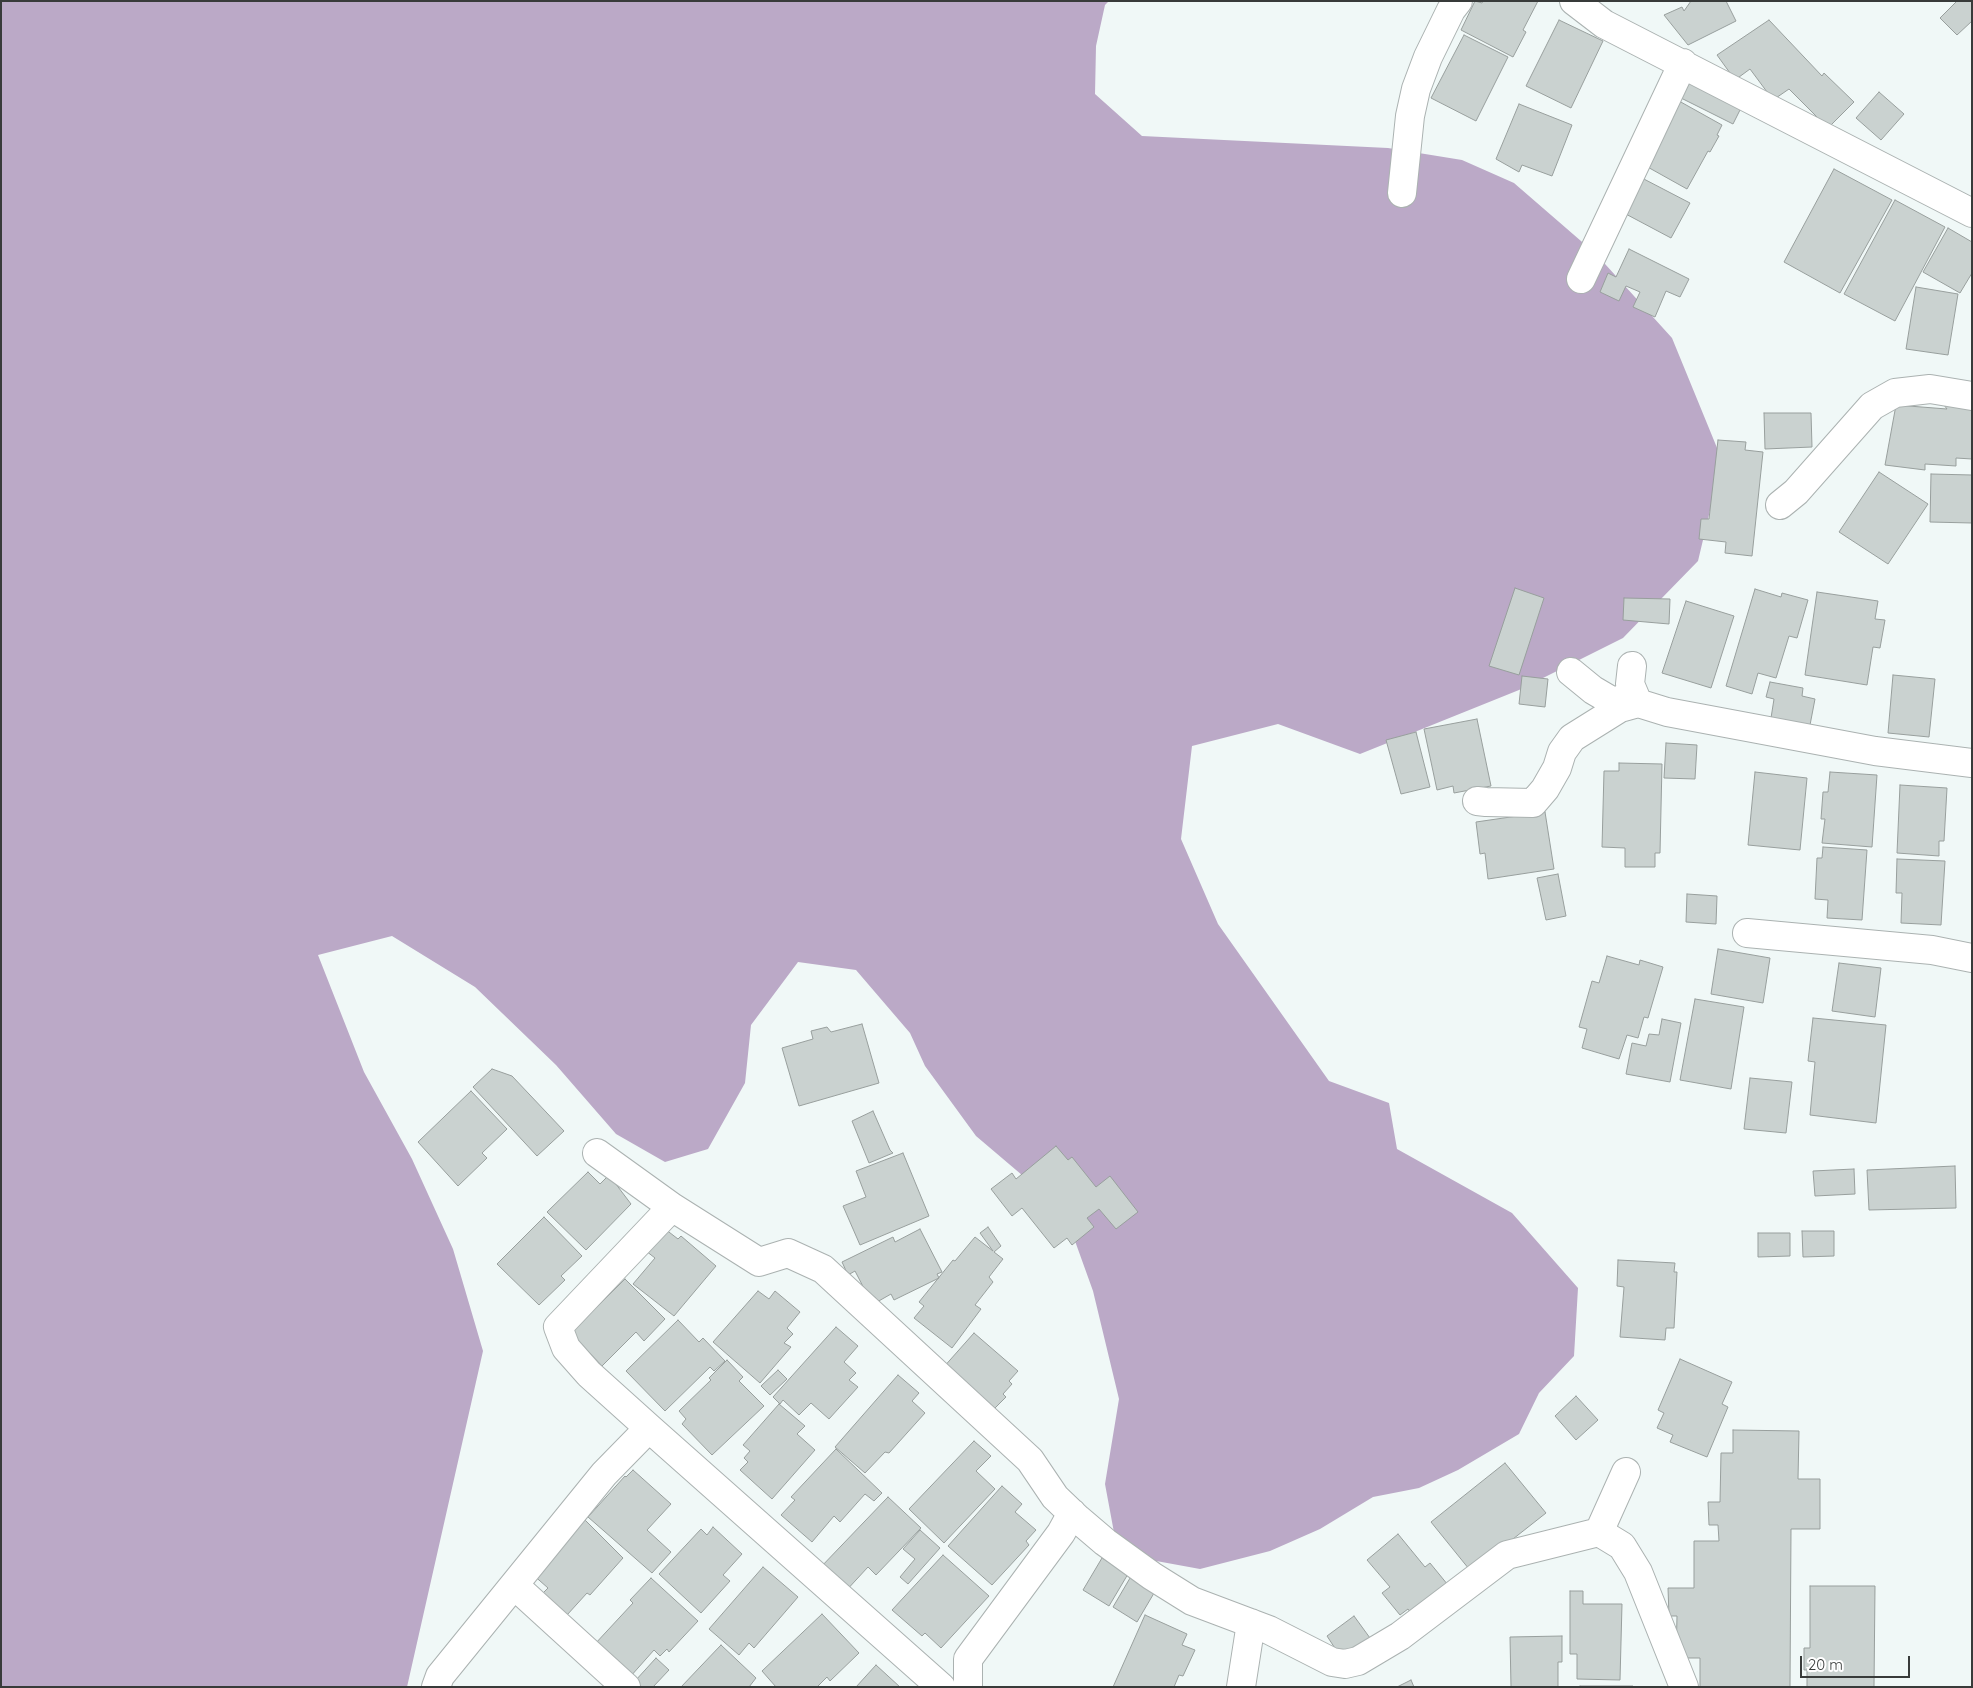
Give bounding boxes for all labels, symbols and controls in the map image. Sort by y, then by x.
scale bar [1803,1646,1913,1678]
text: 20 m [1808,1655,1843,1674]

